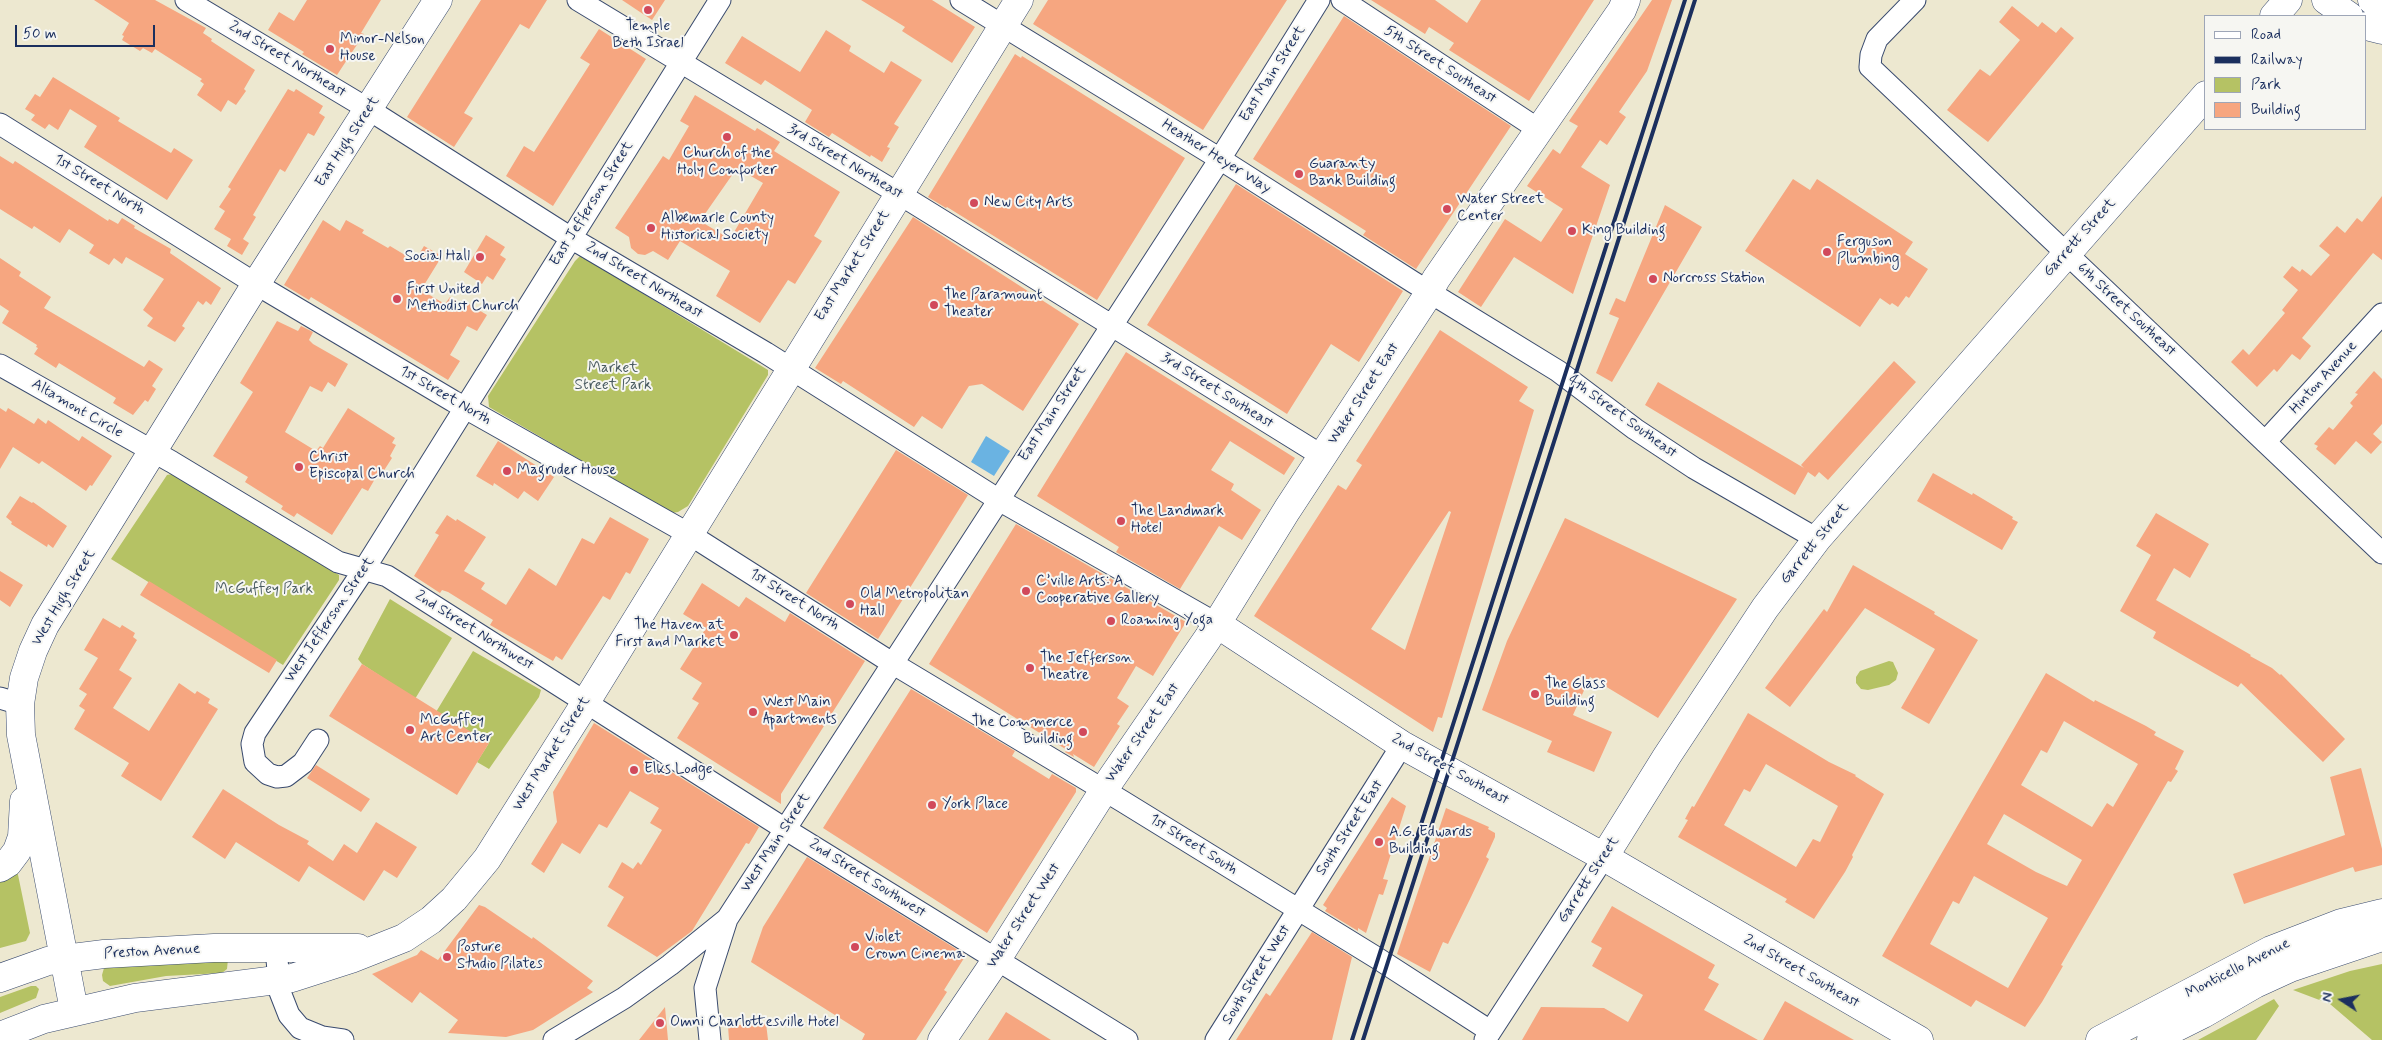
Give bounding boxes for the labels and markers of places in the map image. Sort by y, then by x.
marker: Temple Beth Israel [642,4,654,16]
place label: Temple Beth Israel [613,18,683,53]
place label: Minor-Nelson House [340,31,425,66]
marker: Minor-Nelson House [324,43,336,55]
marker: Church of the Holy Comforter [721,131,733,143]
place label: Church of the Holy Comforter [677,145,777,180]
place label: Guaranty Bank Building [1309,156,1396,191]
marker: Guaranty Bank Building [1293,168,1305,180]
place label: Water Street Center [1457,191,1544,226]
place label: New City Arts [984,194,1073,212]
marker: New City Arts [968,197,980,209]
marker: Water Street Center [1441,203,1453,215]
place label: Albemarle County Historical Society [661,210,774,245]
marker: Albemarle County Historical Society [645,222,657,234]
place label: King Building [1582,222,1665,240]
marker: King Building [1566,225,1578,237]
place label: Ferguson Plumbing [1837,234,1899,269]
marker: Ferguson Plumbing [1821,246,1833,258]
place label: Social Hall [405,248,470,266]
marker: Social Hall [474,251,486,263]
place label: Norcross Station [1663,270,1765,288]
marker: Norcross Station [1647,273,1659,285]
place label: First United Methodist Church [407,281,519,316]
place label: The Paramount Theater [944,287,1042,322]
marker: First United Methodist Church [391,293,403,305]
marker: The Paramount Theater [928,299,940,311]
place label: Christ Episcopal Church [309,449,415,484]
marker: Christ Episcopal Church [293,461,305,473]
place label: Magruder House [517,462,616,480]
marker: Magruder House [501,465,513,477]
place label: The Landmark Hotel [1131,503,1224,538]
marker: The Landmark Hotel [1115,515,1127,527]
place label: C’ville Arts: A Cooperative Gallery [1036,573,1159,608]
marker: C’ville Arts: A Cooperative Gallery [1020,585,1032,597]
place label: Old Metropolitan Hall [860,586,969,621]
marker: Old Metropolitan Hall [844,598,856,610]
place label: Roaming Yoga [1121,612,1213,630]
marker: Roaming Yoga [1105,615,1117,627]
place label: The Haven at First and Market [615,617,724,652]
marker: The Haven at First and Market [728,629,740,641]
place label: The Jefferson Theatre [1040,650,1133,685]
marker: The Jefferson Theatre [1024,662,1036,674]
place label: The Glass Building [1545,676,1606,711]
marker: The Glass Building [1529,688,1541,700]
place label: West Main Apartments [763,694,837,729]
marker: West Main Apartments [747,706,759,718]
place label: McGuffey Art Center [420,712,492,747]
place label: The Commerce Building [972,714,1073,749]
marker: McGuffey Art Center [404,724,416,736]
marker: The Commerce Building [1077,726,1089,738]
place label: Elks Lodge [644,761,713,779]
marker: Elks Lodge [628,764,640,776]
place label: York Place [942,796,1008,814]
marker: York Place [926,799,938,811]
place label: A.G. Edwards Building [1389,824,1472,859]
marker: A.G. Edwards Building [1373,836,1385,848]
place label: Violet Crown Cinema [865,929,965,964]
place label: Posture Studio Pilates [457,939,543,974]
marker: Violet Crown Cinema [849,941,861,953]
marker: Posture Studio Pilates [441,951,453,963]
place label: Omni Charlottesville Hotel [670,1014,839,1032]
marker: Omni Charlottesville Hotel [654,1017,666,1029]

